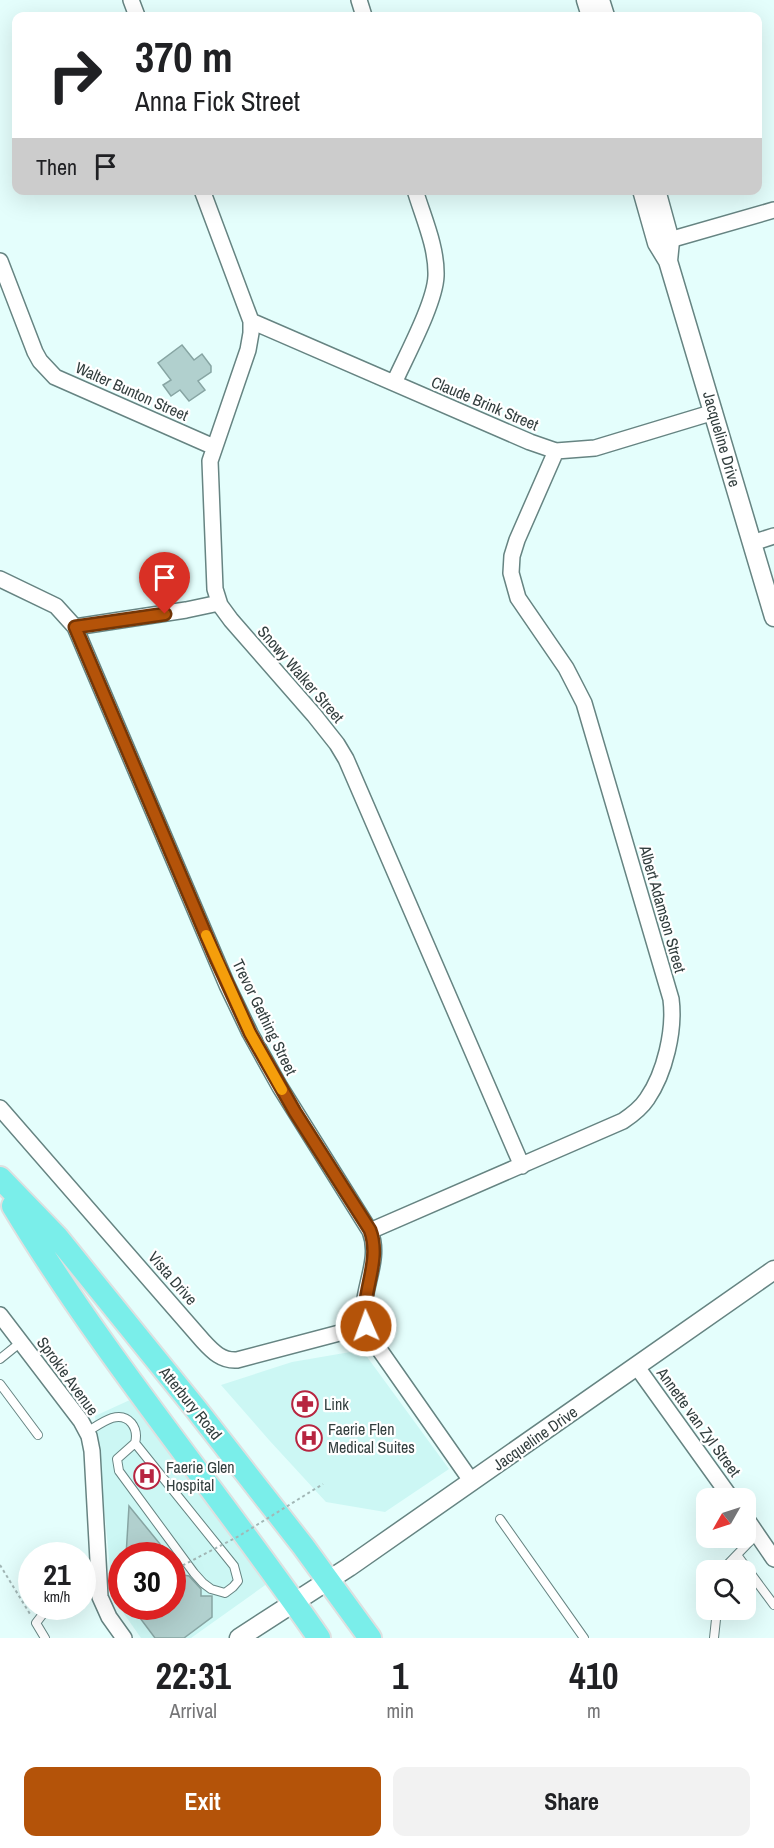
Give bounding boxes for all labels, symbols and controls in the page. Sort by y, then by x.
text: 370 m [135,29,233,85]
icon: right [36,36,114,114]
text: Anna Fick Street [135,83,300,119]
icon: arrive [89,150,122,183]
text: Then [36,152,77,182]
street label: Walter Bunton Street [72,356,192,426]
street label: Claude Brink Street [428,371,542,436]
street label: Jacqueline Drive [698,389,746,489]
pin [139,552,190,614]
icon: arrive [148,561,181,594]
street label: Snowy Walker Street [253,621,350,728]
street label: Albert Adamson Street [634,842,692,975]
street label: Trevor Gething Street [227,955,303,1079]
street label: Vista Drive [143,1246,203,1310]
position arrow [334,1294,398,1358]
street label: Sprokie Avenue [32,1332,104,1420]
street label: Atterbury Road [154,1361,227,1444]
street label: Annette van Zyl Street [651,1362,746,1481]
pharmacy icon: Link [290,1389,320,1419]
place label: Link [324,1393,349,1415]
street label: Jacqueline Drive [488,1401,582,1475]
place label: Faerie Flen Medical Suites [328,1418,415,1458]
hospital icon: Faerie Flen Medical Suites [294,1423,324,1453]
place label: Faerie Glen Hospital [166,1456,235,1496]
hospital icon: Faerie Glen Hospital [132,1461,162,1491]
north arrow [696,1488,756,1548]
map controls [696,1488,756,1620]
speed limit sign: 30 [108,1542,186,1620]
text: 21 [43,1554,71,1594]
button: search [696,1560,756,1620]
text: km/h [44,1586,70,1607]
text: 22:31 [155,1652,231,1700]
text: 1 [392,1652,408,1700]
text: 410 [569,1652,619,1700]
text: Arrival [170,1697,217,1724]
text: min [386,1697,414,1724]
text: m [587,1697,601,1724]
button: Exit [24,1767,381,1836]
button: Share [393,1767,750,1836]

